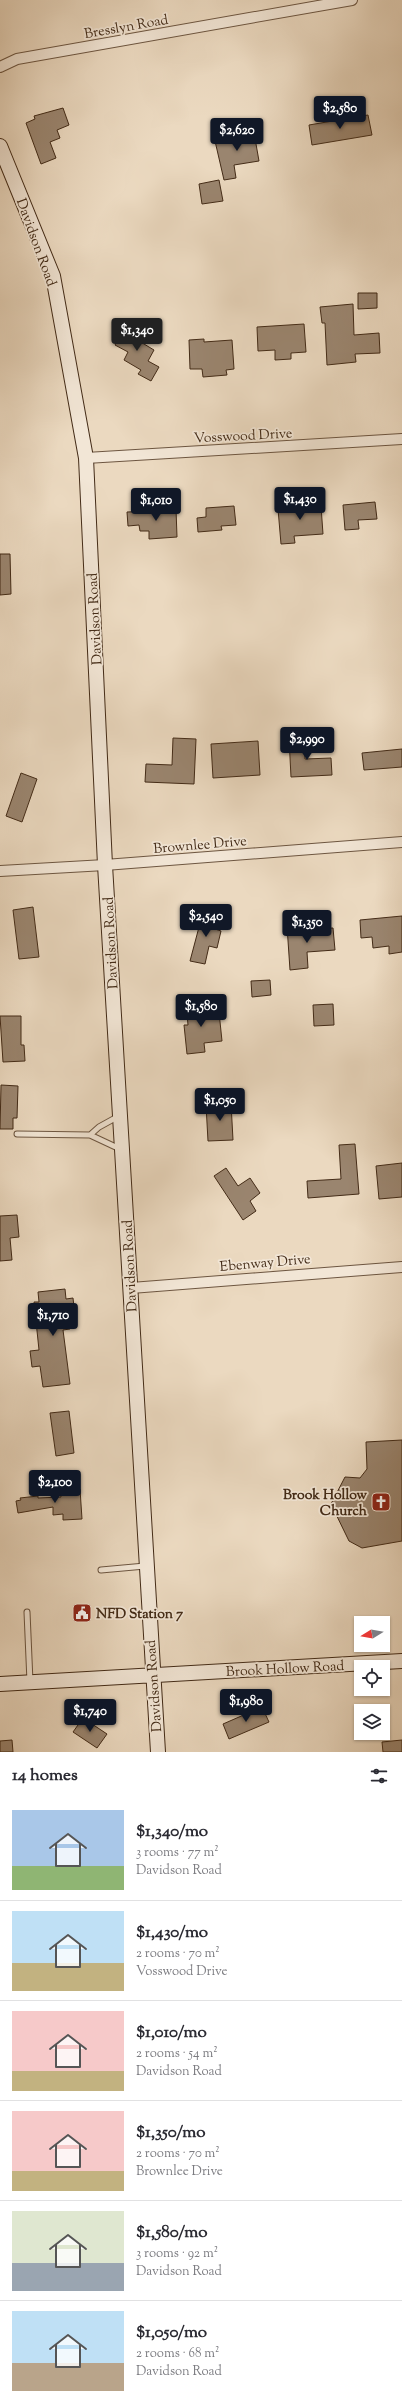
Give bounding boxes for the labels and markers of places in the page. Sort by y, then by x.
pin: $2,580 [307,96,373,130]
pin: $2,620 [204,118,270,152]
pin: $1,340 [104,318,170,352]
pin: $1,430 [267,487,333,521]
pin: $1,010 [123,488,189,522]
pin: $2,990 [274,727,340,761]
pin: $2,540 [173,904,239,938]
pin: $1,350 [274,910,340,944]
pin: $1,580 [168,994,234,1028]
pin: $1,050 [187,1088,253,1122]
pin: $1,710 [20,1303,86,1337]
pin: $2,100 [22,1470,88,1504]
place label: Brook Hollow Church [283,1486,368,1522]
church icon: Brook Hollow Church [370,1491,392,1513]
public building icon: NFD Station 7 [71,1602,93,1624]
place label: NFD Station 7 [96,1605,184,1625]
pin: $1,980 [213,1689,279,1723]
pin: $1,740 [57,1699,123,1733]

